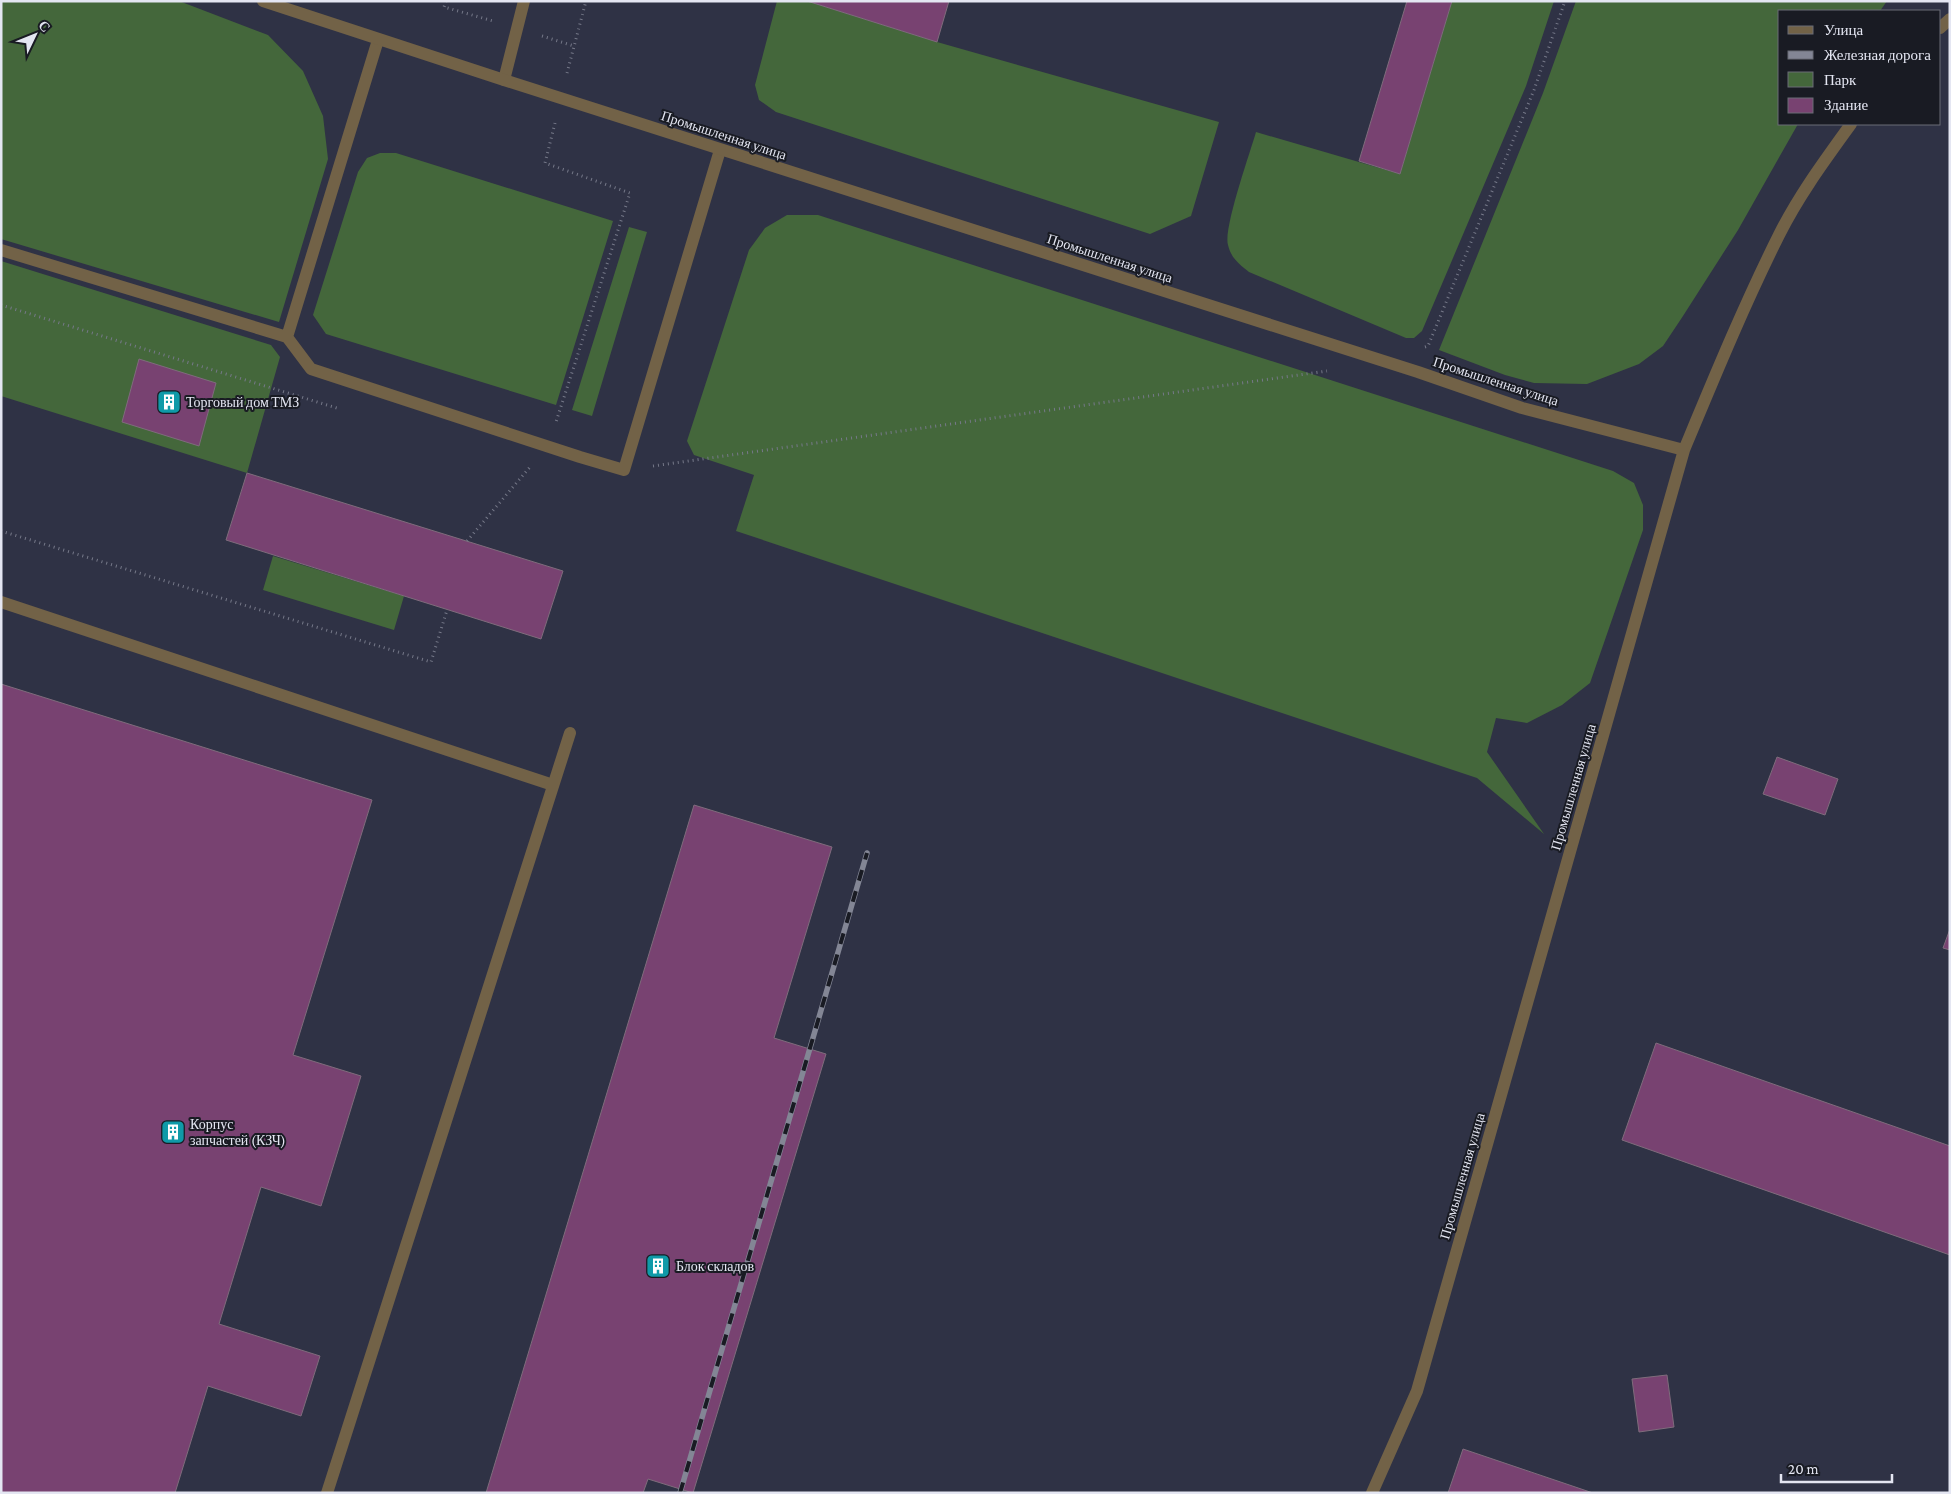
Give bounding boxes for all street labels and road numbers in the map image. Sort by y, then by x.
street label: Промышленная улица [659,107,789,163]
street label: Промышленная улица [1045,230,1175,286]
street label: Промышленная улица [1431,353,1561,409]
street label: Промышленная улица [1547,721,1599,852]
street label: Промышленная улица [1436,1110,1488,1241]

